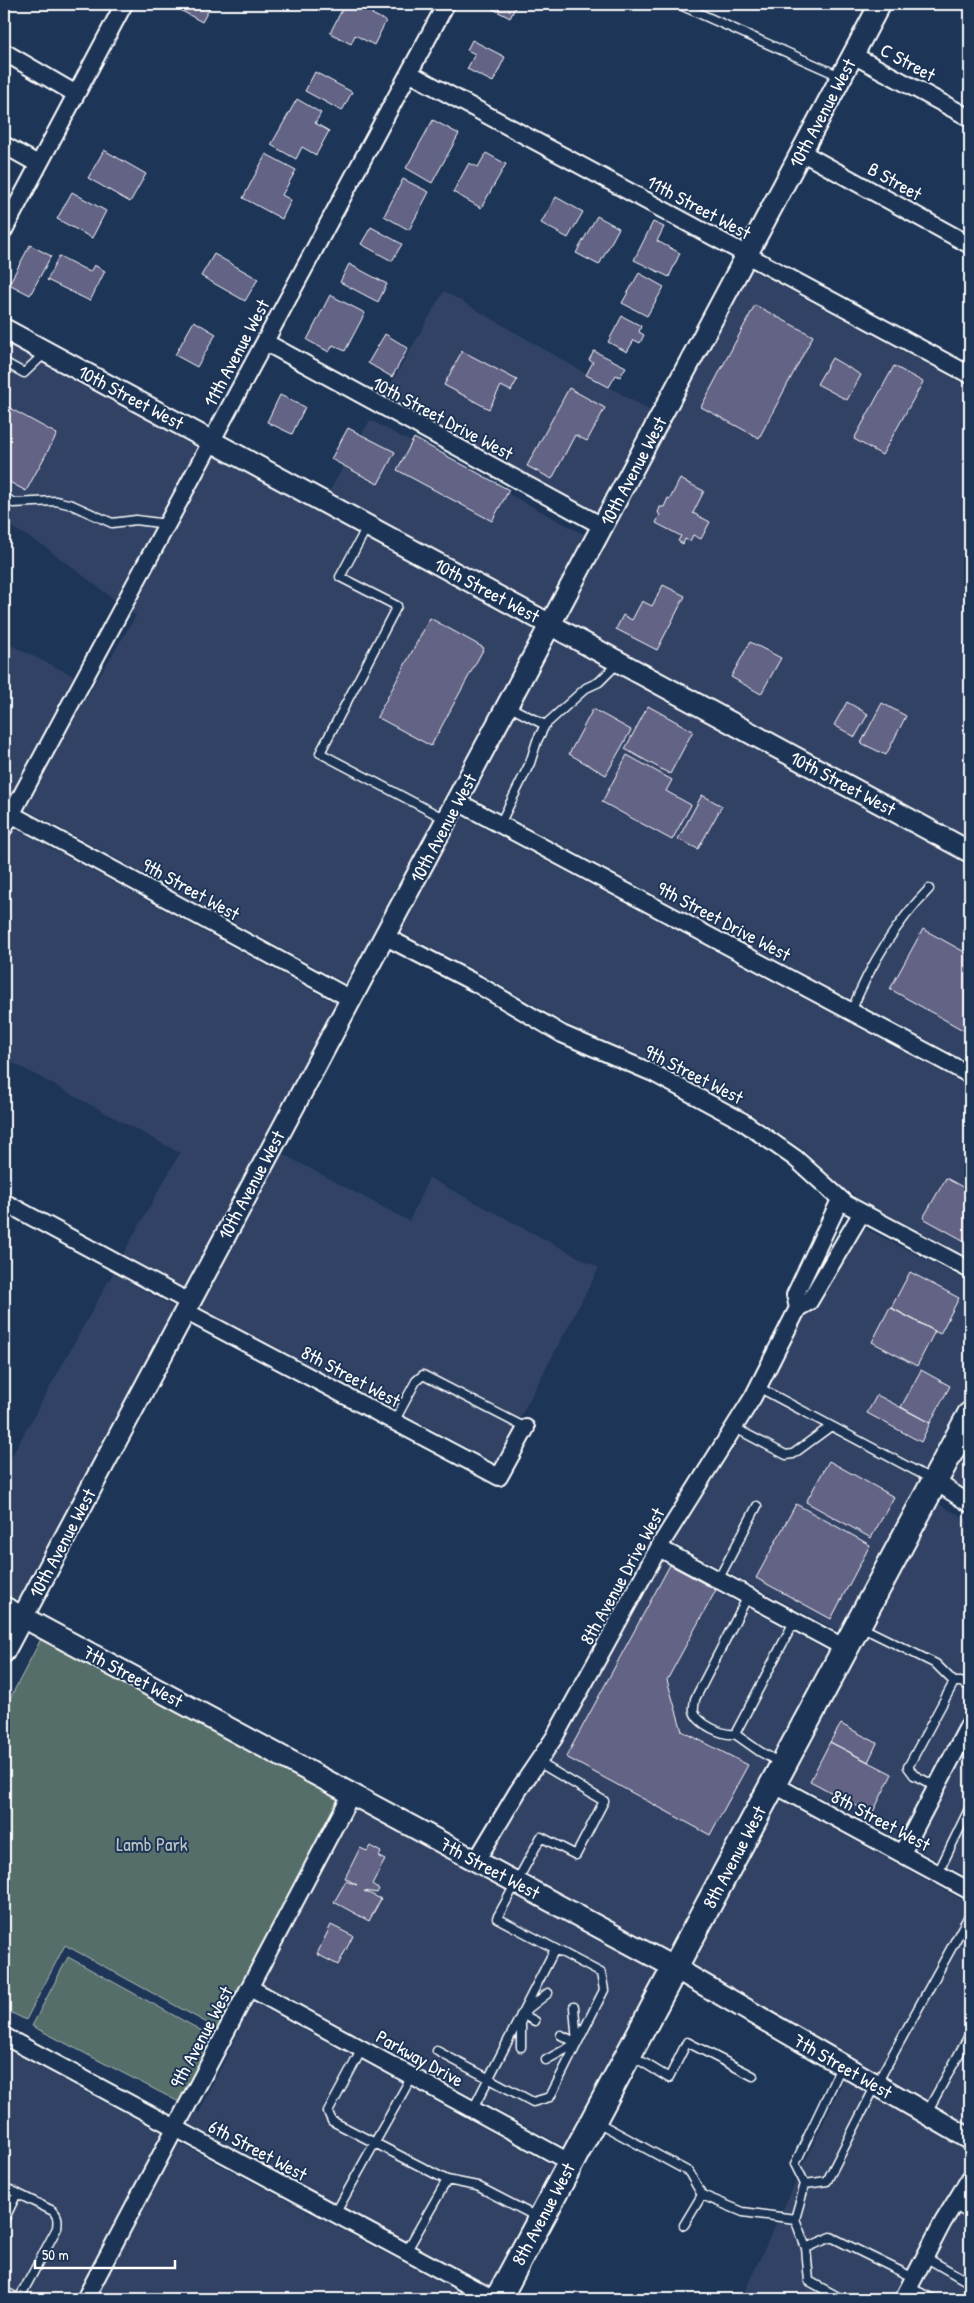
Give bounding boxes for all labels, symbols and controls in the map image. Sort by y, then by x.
street label: C Street [876,37,941,88]
street label: 10th Avenue West [782,54,862,172]
street label: B Street [863,156,927,207]
street label: 11th Street West [642,169,756,246]
street label: 11th Avenue West [197,294,275,411]
street label: 10th Street West [74,358,189,436]
street label: 10th Street Drive West [368,370,518,466]
street label: 10th Avenue West [593,412,673,530]
street label: 10th Street West [430,551,545,629]
street label: 10th Street West [786,744,901,822]
street label: 10th Avenue West [403,769,483,887]
street label: 9th Street West [138,852,245,927]
street label: 9th Street Drive West [653,875,796,967]
street label: 9th Street West [640,1038,748,1110]
street label: 10th Avenue West [211,1126,291,1244]
street label: 8th Street West [297,1339,406,1413]
street label: 10th Avenue West [22,1484,102,1602]
street label: 8th Avenue Drive West [574,1502,671,1649]
street label: 7th Street West [78,1639,188,1714]
street label: 8th Street West [827,1783,936,1857]
street label: 8th Avenue West [696,1801,772,1913]
park label: Lamb Park [116,1831,188,1857]
street label: 7th Street West [435,1831,545,1906]
street label: 9th Avenue West [163,1981,239,2092]
street label: Parkway Drive [372,2023,469,2093]
street label: 7th Street West [789,2027,898,2105]
street label: 6th Street West [204,2113,312,2187]
street label: 8th Avenue West [505,2158,581,2270]
scale bar [35,2238,175,2270]
text: 50 m [42,2244,69,2265]

